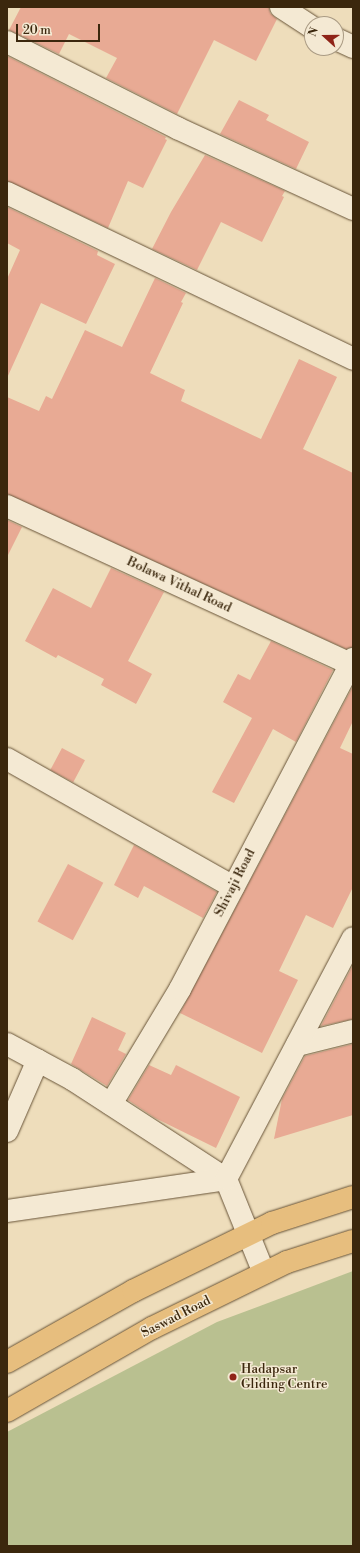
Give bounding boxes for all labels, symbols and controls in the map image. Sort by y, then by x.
scale bar [18,16,102,42]
north arrow [304,16,344,56]
text: 20 m [23,23,51,38]
text: N [306,25,322,39]
street label: Bolawa Vithal Road [124,554,234,616]
street label: Shivaji Road [211,847,259,919]
street label: Saswad Road [139,1293,213,1341]
place label: Hadapsar Gliding Centre [241,1362,327,1393]
marker: Hadapsar Gliding Centre [228,1372,238,1382]

